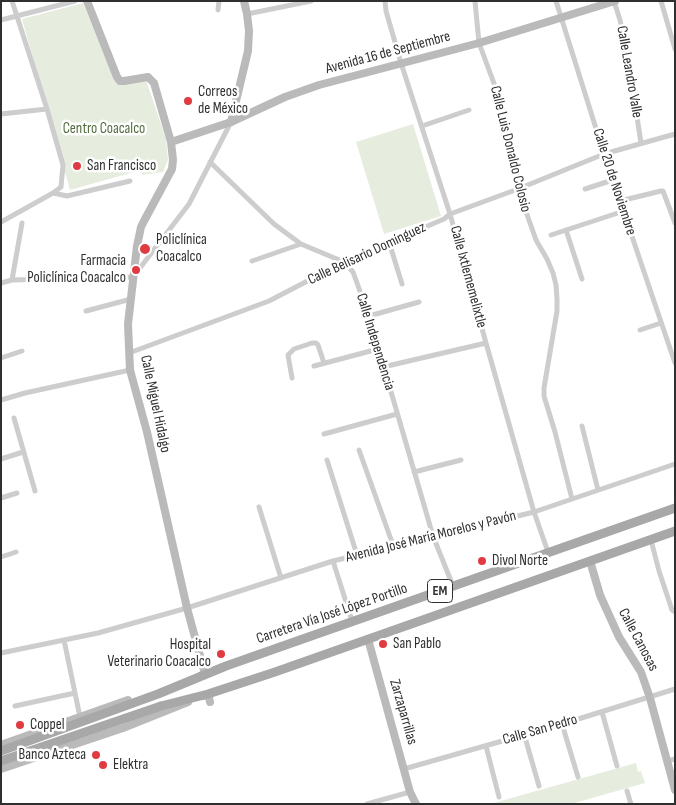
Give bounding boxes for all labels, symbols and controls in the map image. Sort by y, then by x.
street label: Calle Leandro Valle [612,25,646,119]
street label: Avenida 16 de Septiembre [324,28,452,78]
place label: Correos de México [198,83,248,118]
street label: Calle Luis Donaldo Colosio [486,84,534,214]
marker: Correos de México [182,95,194,107]
park label: Centro Coacalco [63,120,145,138]
street label: Calle 20 de Noviembre [588,126,640,238]
place label: San Francisco [87,157,156,175]
marker: San Francisco [71,160,83,172]
street label: Calle Belisario Domínguez [305,219,429,289]
street label: Calle Ixtlememelixtle [446,224,490,330]
place label: Policlínica Coacalco [156,231,207,266]
marker: Policlínica Coacalco [138,242,152,256]
place label: Farmacia Policlínica Coacalco [27,252,126,287]
marker: Farmacia Policlínica Coacalco [130,264,142,276]
street label: Calle Independencia [352,291,398,393]
street label: Calle Miguel Hidalgo [136,354,174,454]
street label: Avenida José María Morelos y Pavón [344,507,518,567]
place label: Divol Norte [492,552,548,570]
marker: Divol Norte [476,555,488,567]
street label: Carretera Vía José López Portillo [254,580,410,648]
road number: EM [428,580,452,602]
street label: Calle Canosas [614,605,662,675]
place label: San Pablo [393,635,441,653]
place label: Hospital Veterinario Coacalco [108,636,211,671]
marker: San Pablo [377,638,389,650]
marker: Hospital Veterinario Coacalco [215,648,227,660]
street label: Zarzaparrillas [385,677,421,747]
street label: Calle San Pedro [501,711,579,749]
place label: Coppel [30,716,65,734]
marker: Coppel [14,719,26,731]
place label: Banco Azteca [19,746,86,764]
marker: Banco Azteca [90,749,102,761]
place label: Elektra [113,756,148,774]
marker: Elektra [97,759,109,771]

